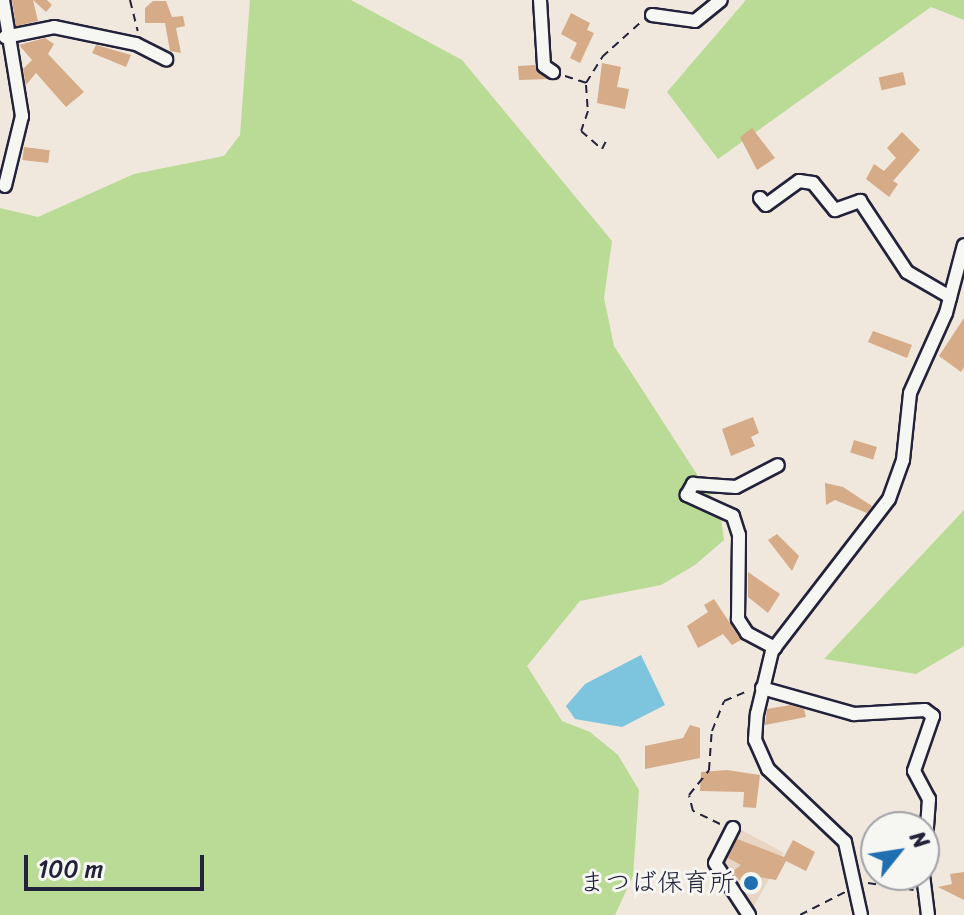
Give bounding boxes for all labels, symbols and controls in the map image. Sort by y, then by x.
north arrow [860,811,940,891]
text: N [899,823,940,856]
scale bar [28,839,208,889]
text: 100 m [38,848,103,890]
place label: まつば保育所 [579,867,735,899]
marker: まつば保育所 [742,874,760,892]

